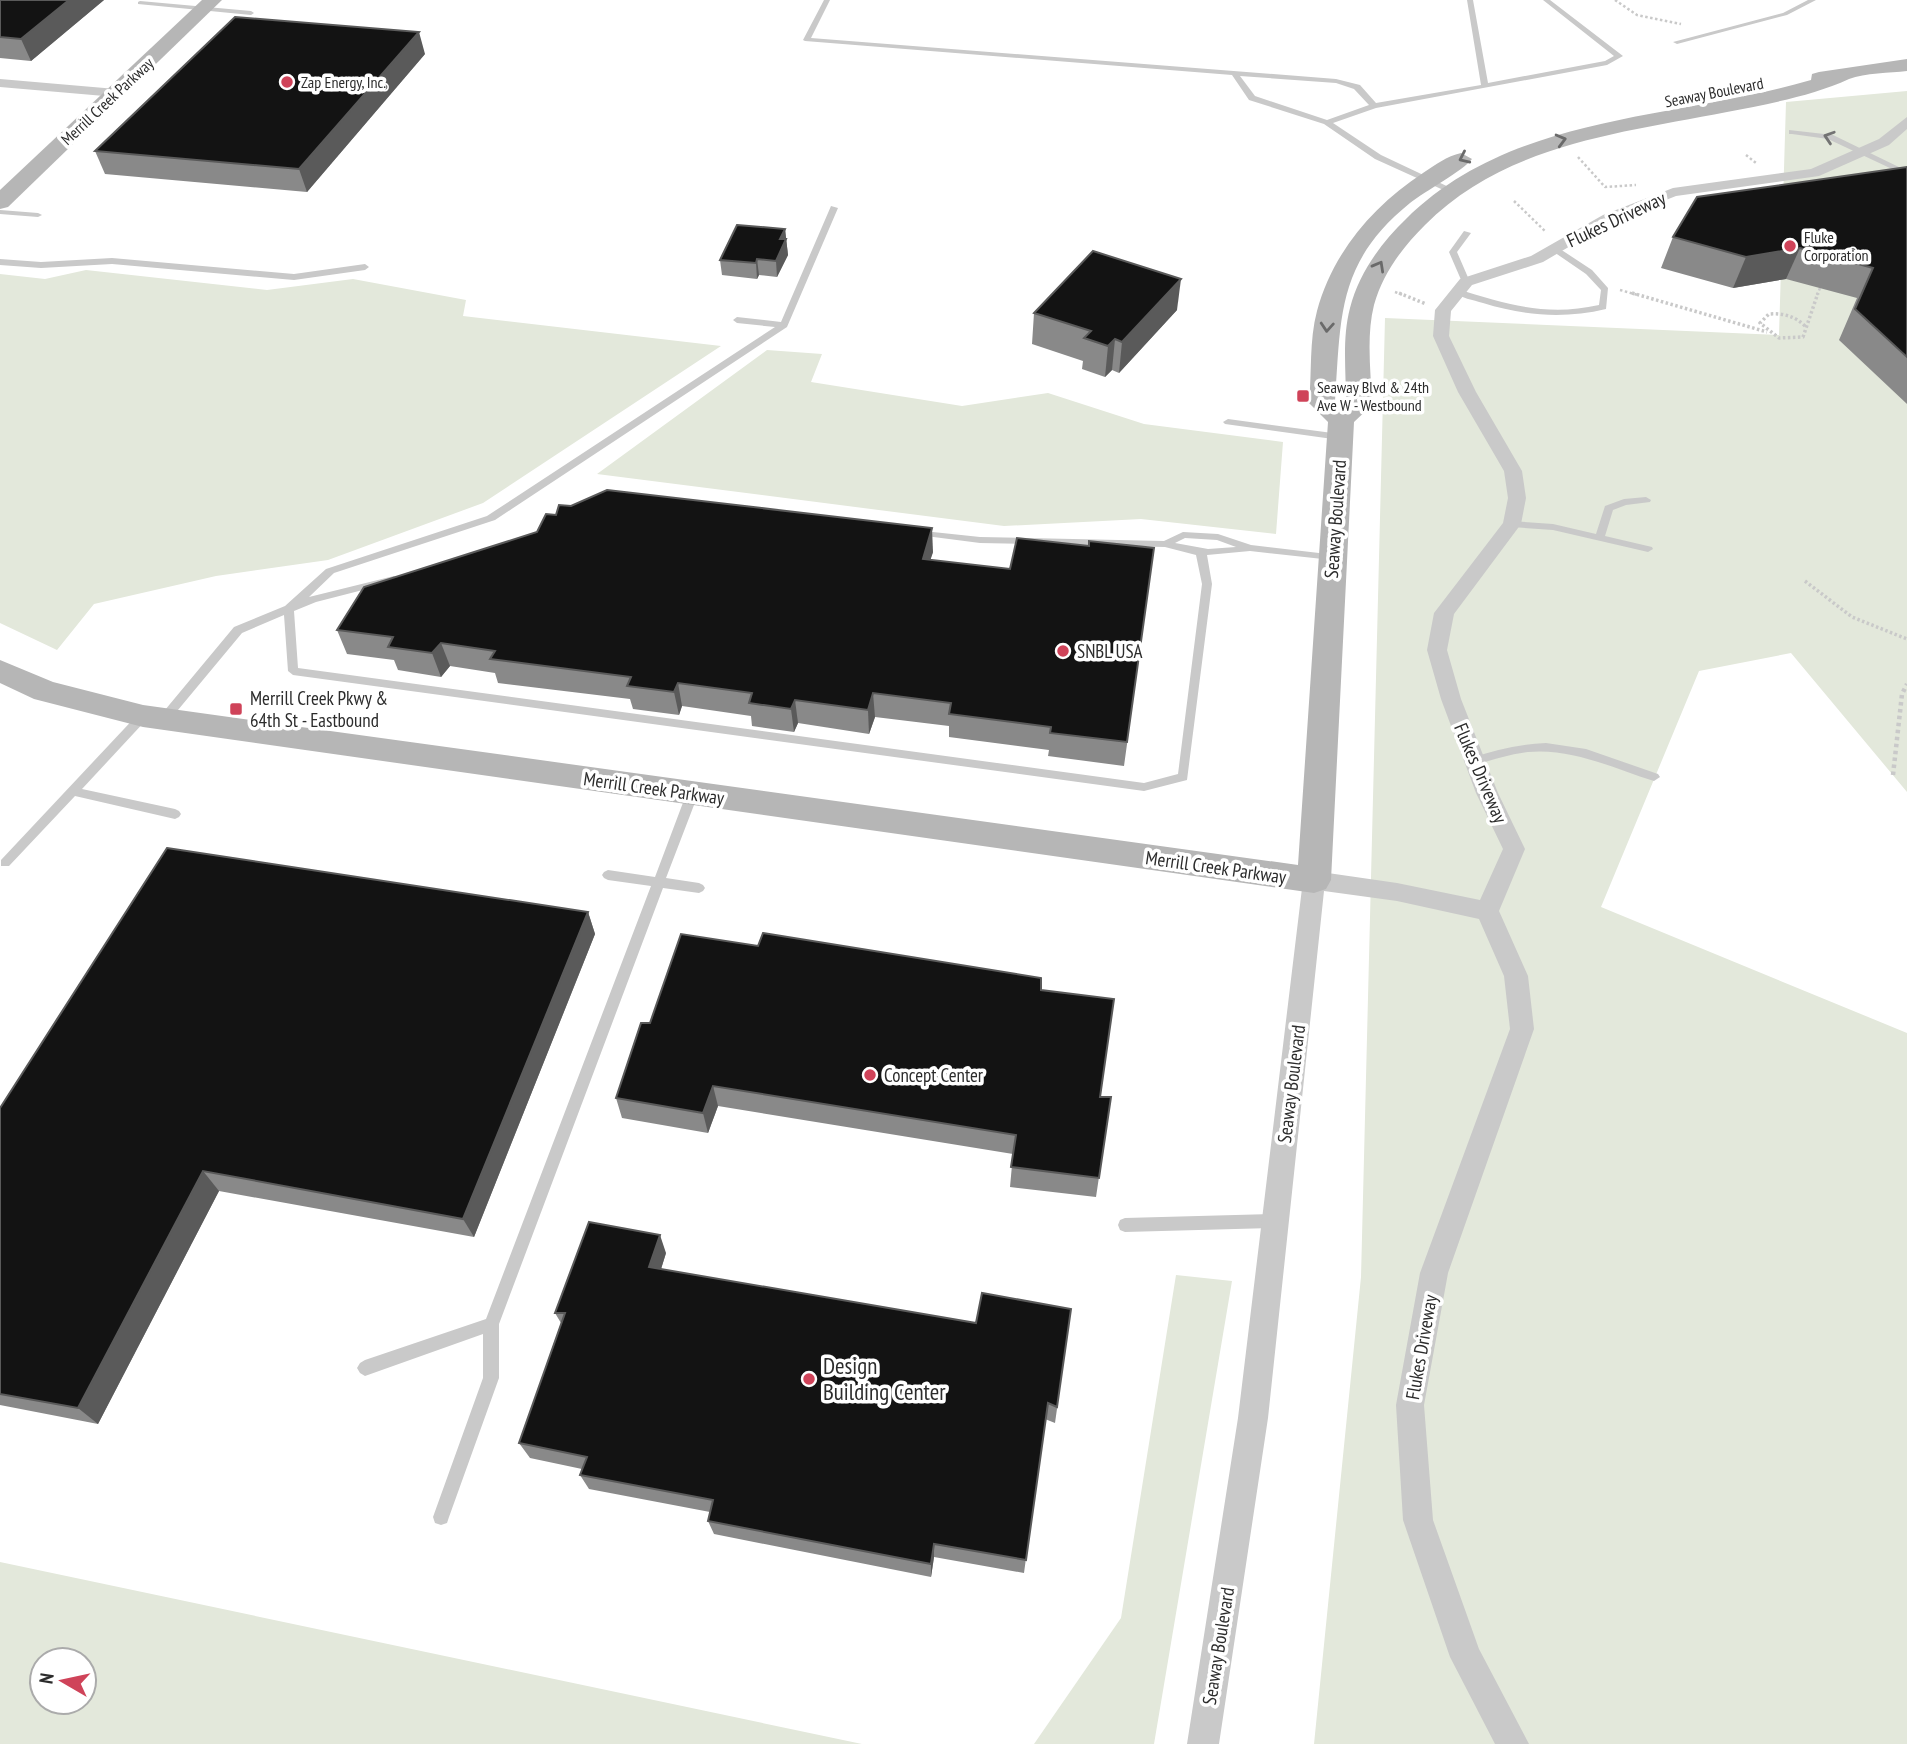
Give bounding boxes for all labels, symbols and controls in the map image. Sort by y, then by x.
street label: Merrill Creek Parkway [57,53,157,149]
place label: Zap Energy, Inc. [301,72,386,92]
street label: Seaway Boulevard [1663,73,1765,111]
marker: Zap Energy, Inc. [279,74,295,90]
one-way arrow [1823,131,1835,146]
one-way arrow [1555,134,1567,149]
one-way arrow [1459,150,1471,164]
street label: Flukes Driveway [1563,185,1670,252]
place label: Fluke Corporation [1804,227,1869,265]
marker: Fluke Corporation [1782,238,1798,254]
one-way arrow [1371,261,1384,274]
one-way arrow [1320,321,1335,332]
place label: Seaway Blvd & 24th Ave W - Westbound [1317,377,1429,415]
marker: Seaway Blvd & 24th Ave W - Westbound [1295,388,1311,404]
street label: Seaway Boulevard [1319,459,1351,579]
place label: SNBL USA [1077,639,1143,663]
marker: SNBL USA [1055,643,1071,659]
place label: Merrill Creek Pkwy & 64th St - Eastbound [250,686,388,732]
marker: Merrill Creek Pkwy & 64th St - Eastbound [228,701,244,717]
street label: Flukes Driveway [1449,719,1513,827]
street label: Merrill Creek Parkway [582,766,727,810]
street label: Merrill Creek Parkway [1144,845,1289,889]
street label: Seaway Boulevard [1272,1024,1310,1144]
place label: Concept Center [884,1063,984,1087]
marker: Concept Center [862,1067,878,1083]
street label: Flukes Driveway [1400,1292,1442,1401]
place label: Design Building Center [823,1351,946,1406]
marker: Design Building Center [801,1371,817,1387]
street label: Seaway Boulevard [1197,1585,1239,1707]
north arrow [28,1646,98,1716]
text: N [34,1671,59,1685]

